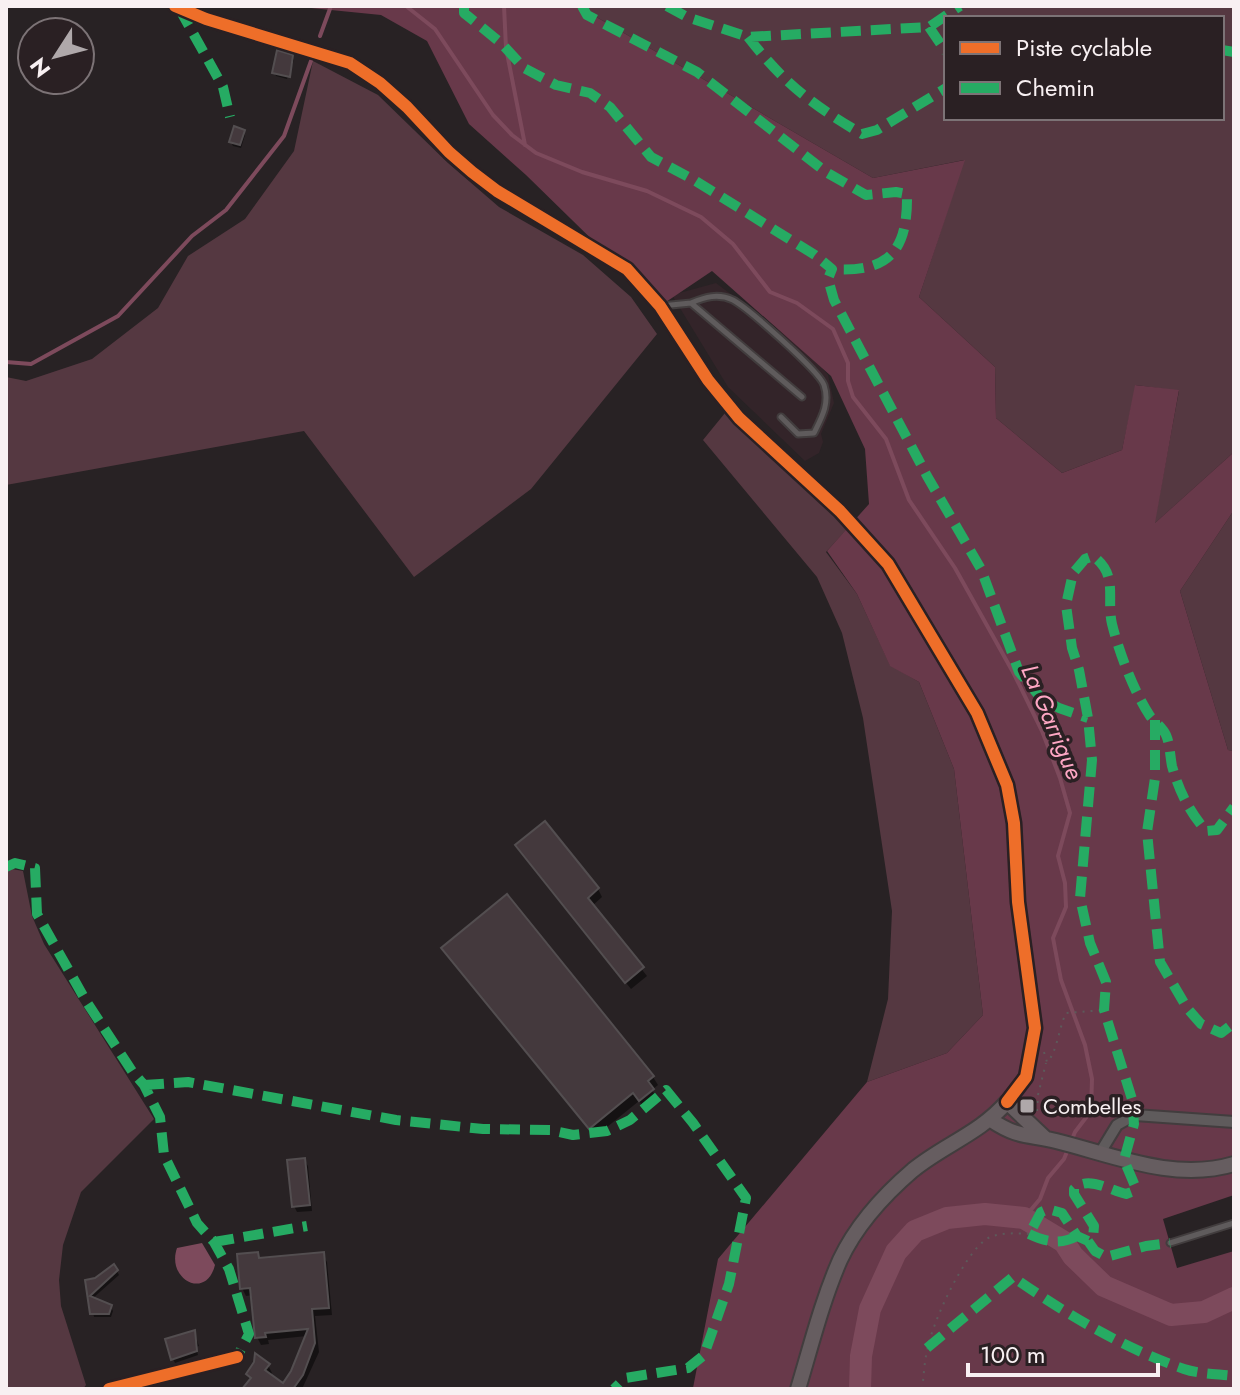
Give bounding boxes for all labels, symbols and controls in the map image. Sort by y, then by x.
north arrow [16,16,96,96]
legend [944,16,1224,120]
text: Piste cyclable [1016,30,1152,65]
text: N [22,51,58,84]
text: Chemin [1016,70,1095,105]
water label: La Garrigue [1013,659,1092,785]
place label: Combelles [1043,1090,1142,1122]
marker: Combelles [1018,1097,1036,1115]
scale bar [968,1327,1158,1377]
text: 100 m [980,1337,1046,1372]

